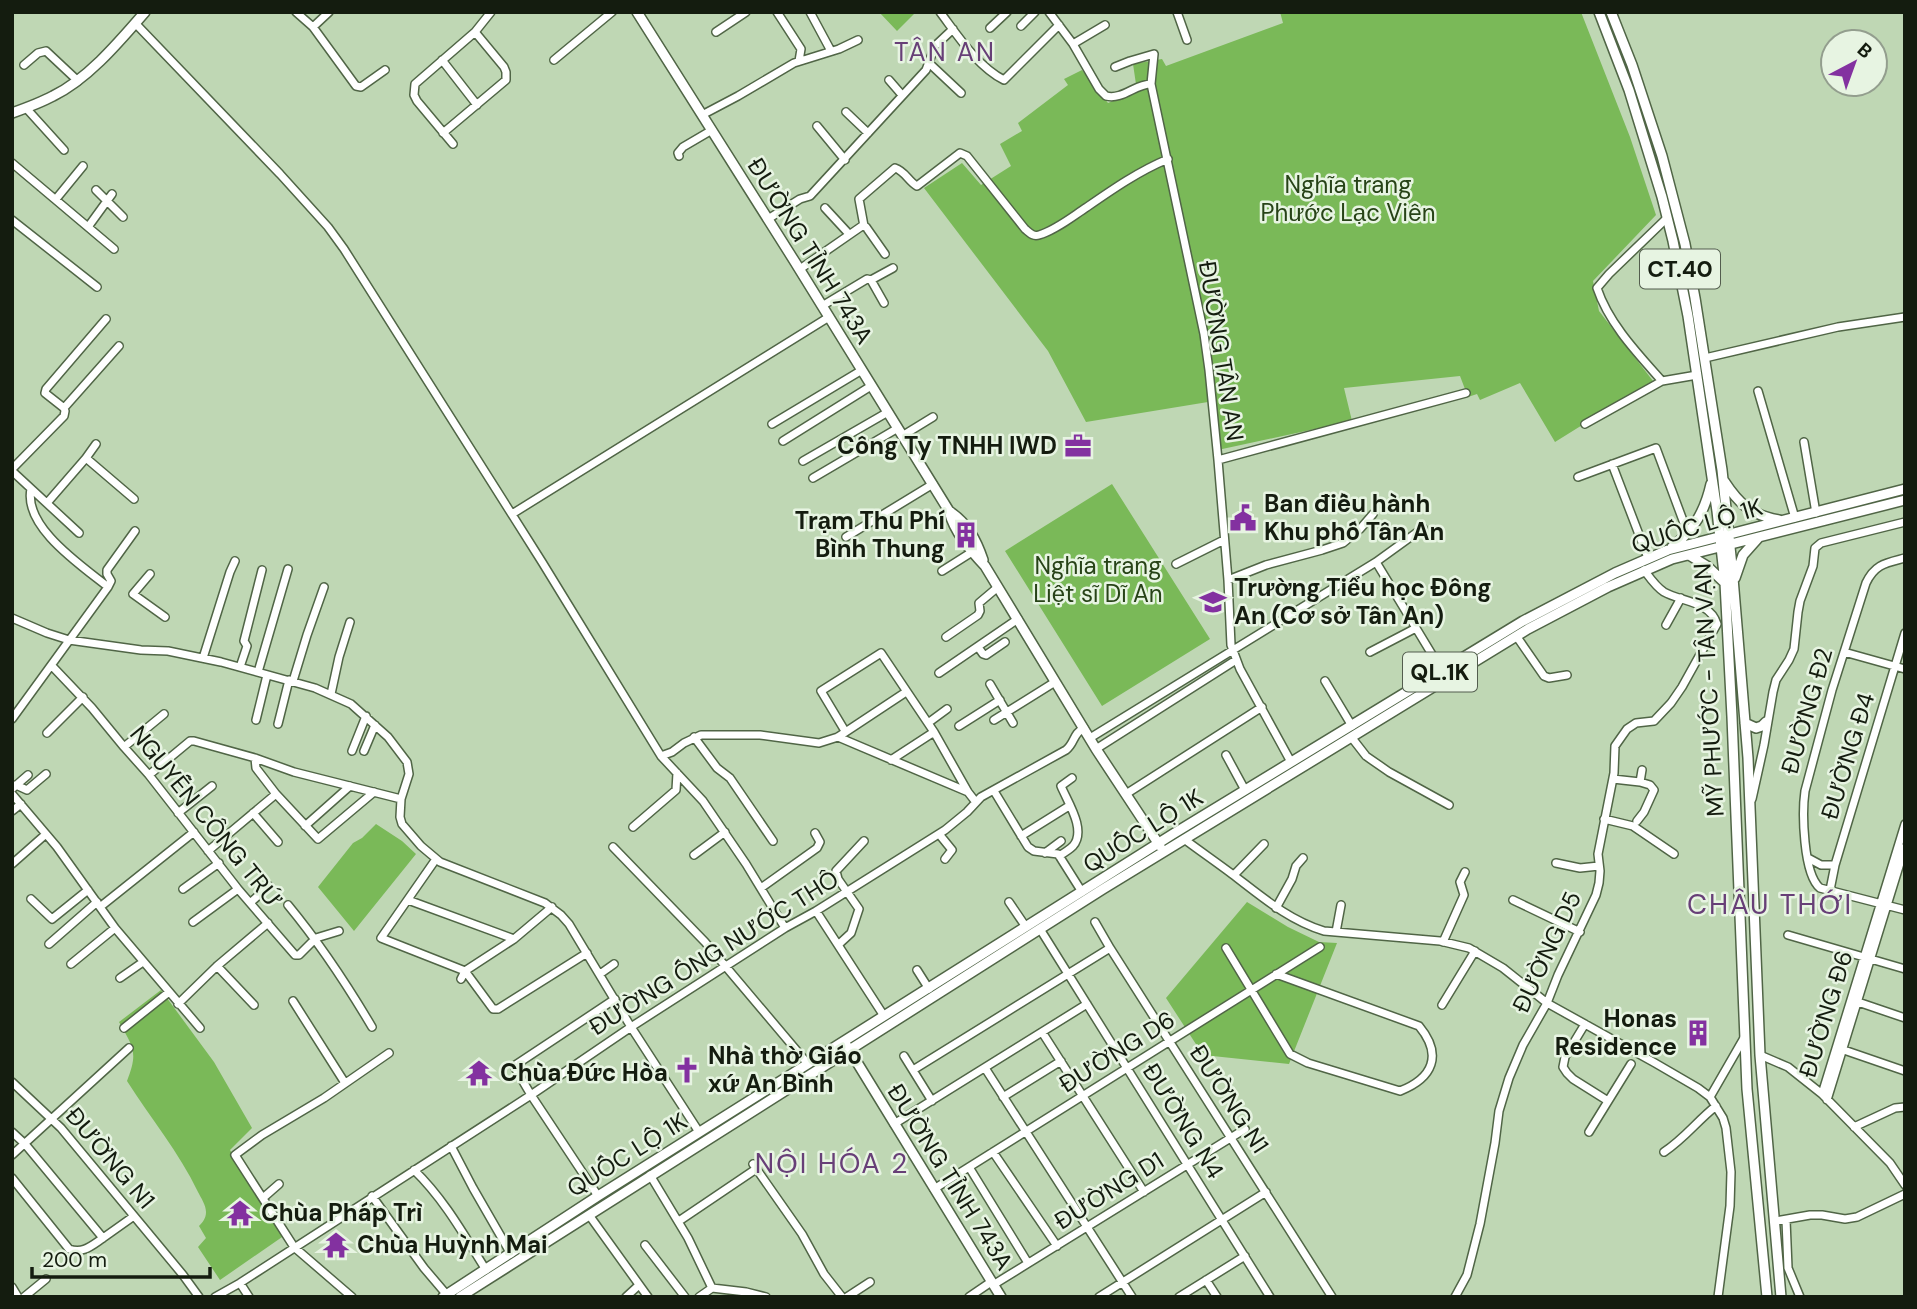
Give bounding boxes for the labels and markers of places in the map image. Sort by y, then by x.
place label: Công Ty TNHH IWD [837,430,1057,461]
office icon: Công Ty TNHH IWD [1063,431,1093,461]
place label: Ban điều hành Khu phố Tân An [1264,488,1444,547]
public building icon: Ban điều hành Khu phố Tân An [1228,503,1258,533]
place label: Trạm Thu Phí Bình Thung [795,505,946,564]
building icon: Trạm Thu Phí Bình Thung [951,520,981,550]
place label: Trường Tiểu học Đông An (Cơ sở Tân An) [1234,572,1492,631]
school or university icon: Trường Tiểu học Đông An (Cơ sở Tân An) [1198,587,1228,617]
place label: Honas Residence [1555,1003,1677,1062]
building icon: Honas Residence [1683,1018,1713,1048]
place label: Nhà thờ Giáo xứ An Bình [708,1040,862,1099]
church icon: Nhà thờ Giáo xứ An Bình [672,1055,702,1085]
place label: Chùa Đức Hòa [500,1057,668,1088]
temple icon: Chùa Đức Hòa [464,1058,494,1088]
place label: Chùa Pháp Trì [261,1197,423,1228]
temple icon: Chùa Pháp Trì [225,1198,255,1228]
place label: Chùa Huỳnh Mai [357,1229,548,1260]
temple icon: Chùa Huỳnh Mai [321,1230,351,1260]

